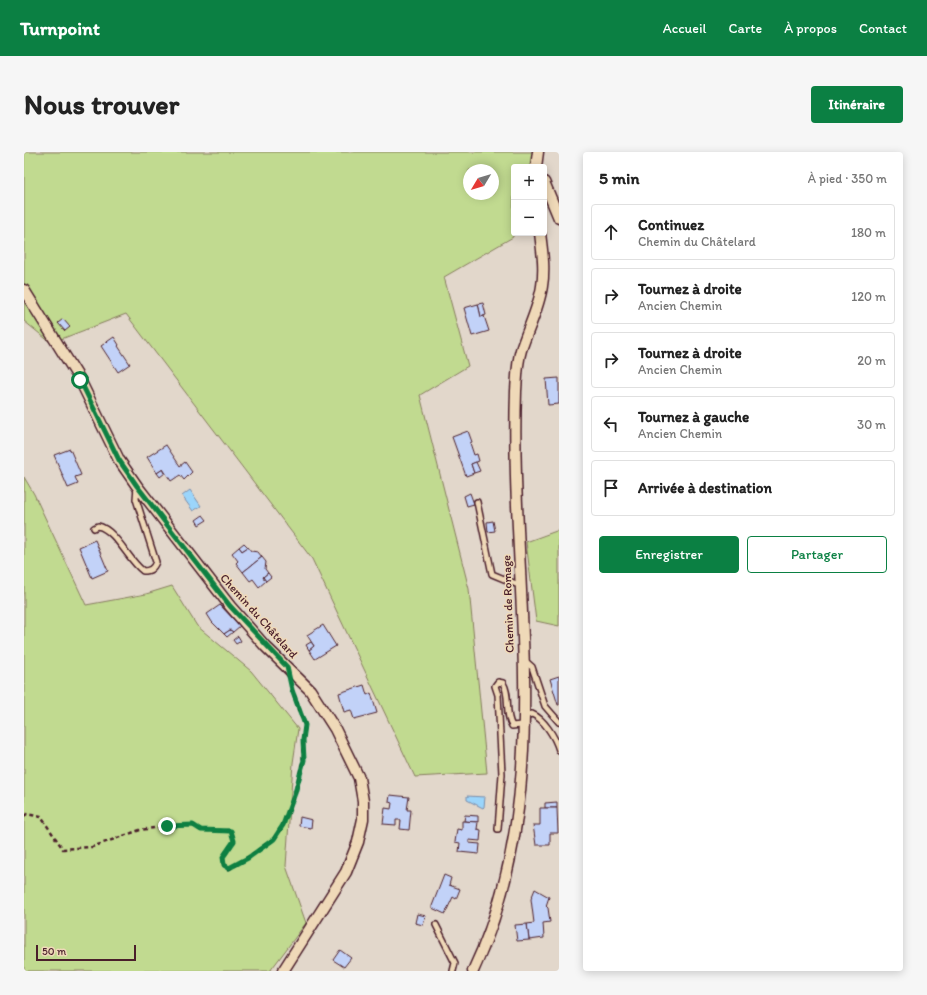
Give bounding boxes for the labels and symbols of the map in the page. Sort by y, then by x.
north arrow [463,164,499,200]
route start [71,371,89,389]
street label: Chemin de Romage [499,555,517,653]
street label: Chemin du Châtelard [217,571,301,661]
route end [158,817,176,835]
scale bar [36,943,136,962]

